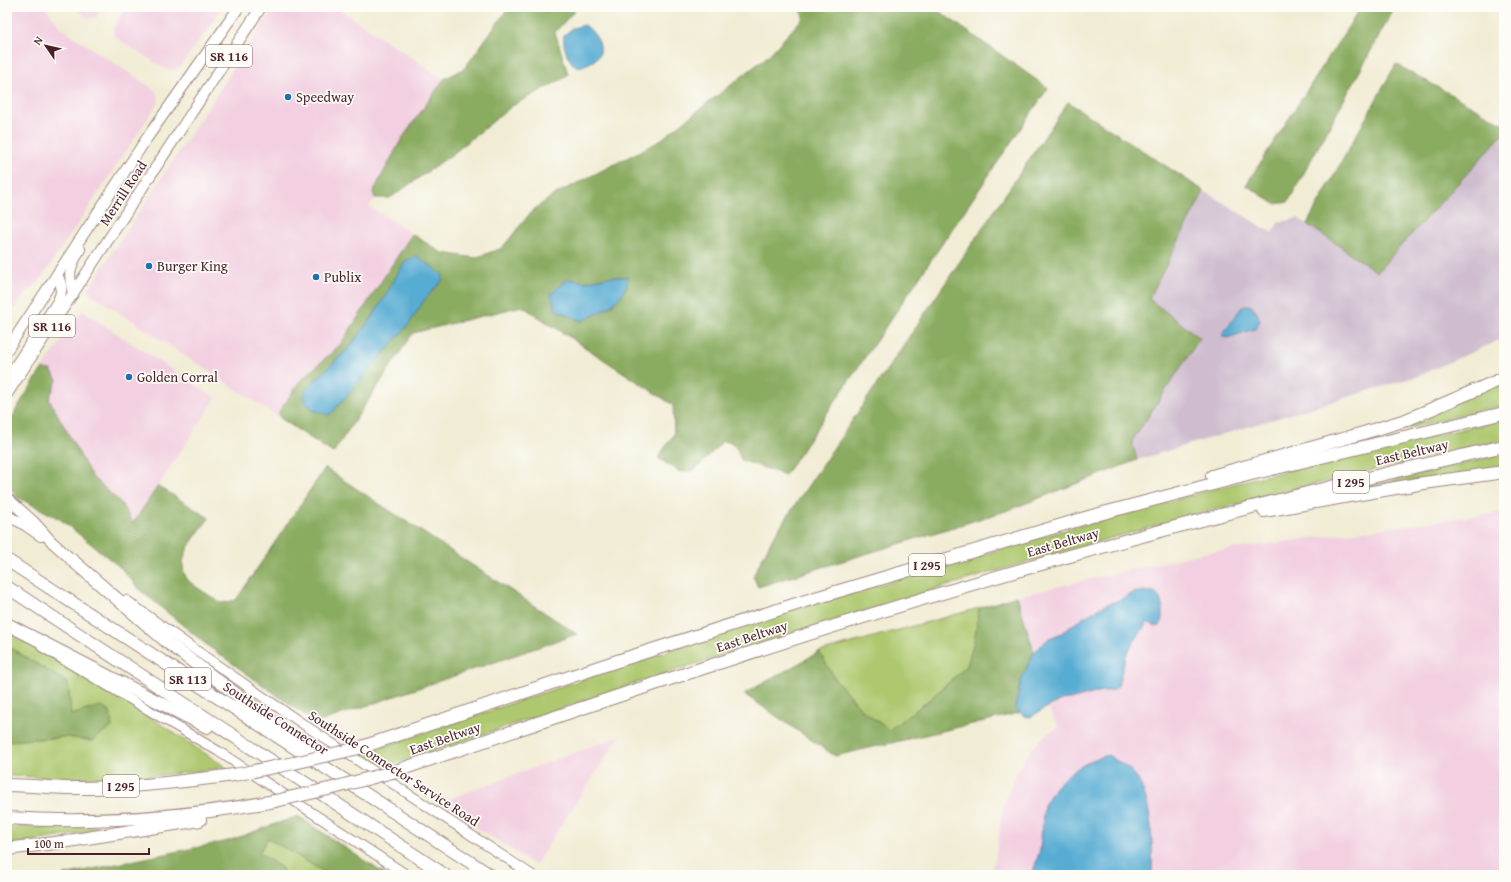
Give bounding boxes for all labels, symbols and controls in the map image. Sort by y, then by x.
north arrow [26,26,66,66]
text: N [29,32,47,48]
road number: SR 116 [206,45,252,67]
place label: Speedway [296,87,354,107]
marker: Speedway [283,92,293,102]
street label: Merrill Road [95,156,152,229]
place label: Burger King [157,256,228,276]
marker: Burger King [144,261,154,271]
place label: Publix [324,267,362,287]
marker: Publix [311,272,321,282]
road number: SR 116 [29,315,75,337]
place label: Golden Corral [137,367,218,387]
marker: Golden Corral [124,372,134,382]
street label: East Beltway [1374,434,1450,470]
road number: I 295 [1333,471,1369,493]
street label: East Beltway [1025,522,1101,562]
road number: I 295 [909,554,945,576]
street label: East Beltway [714,615,790,657]
road number: SR 113 [165,668,211,690]
street label: Southside Connector [219,676,333,760]
street label: Southside Connector Service Road [305,705,484,831]
street label: East Beltway [407,716,483,759]
road number: I 295 [103,775,139,797]
scale bar [28,830,149,856]
text: 100 m [34,835,64,852]

